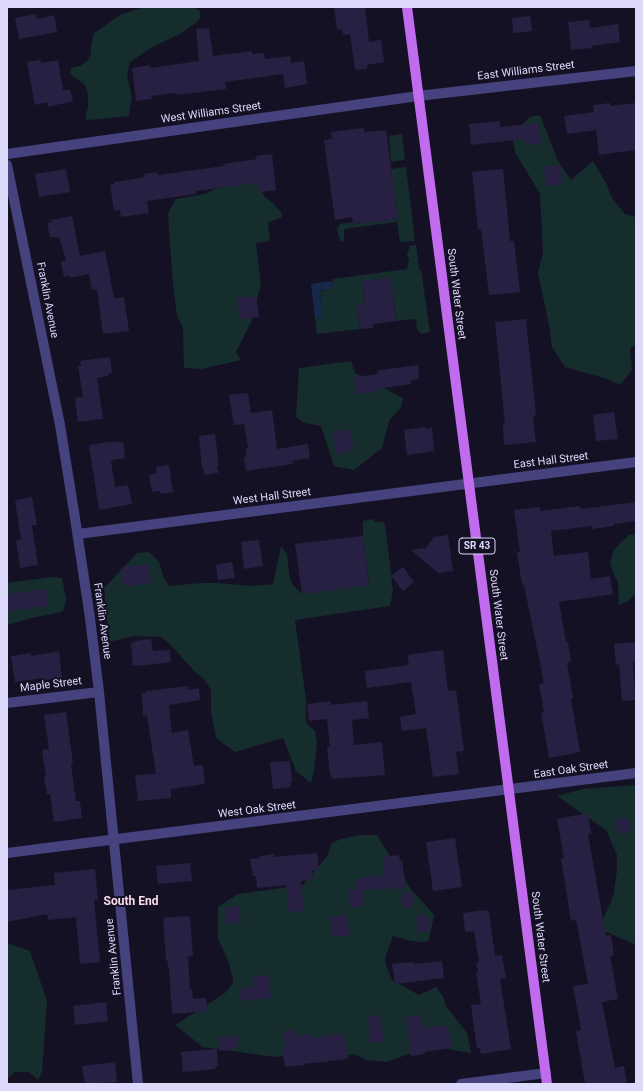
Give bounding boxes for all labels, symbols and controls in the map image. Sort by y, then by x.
street label: East Williams Street [477,58,575,84]
street label: West Williams Street [160,99,262,127]
street label: South Water Street [444,248,468,340]
street label: Franklin Avenue [33,261,61,339]
street label: East Hall Street [513,450,589,472]
street label: West Hall Street [232,486,312,508]
road number: SR 43 [459,538,495,554]
street label: South Water Street [486,569,510,661]
street label: Franklin Avenue [90,582,114,660]
street label: Maple Street [19,675,83,695]
street label: East Oak Street [533,758,609,782]
street label: West Oak Street [217,799,297,821]
street label: South Water Street [528,891,552,983]
district label: South End [104,895,158,909]
street label: Franklin Avenue [103,918,125,996]

